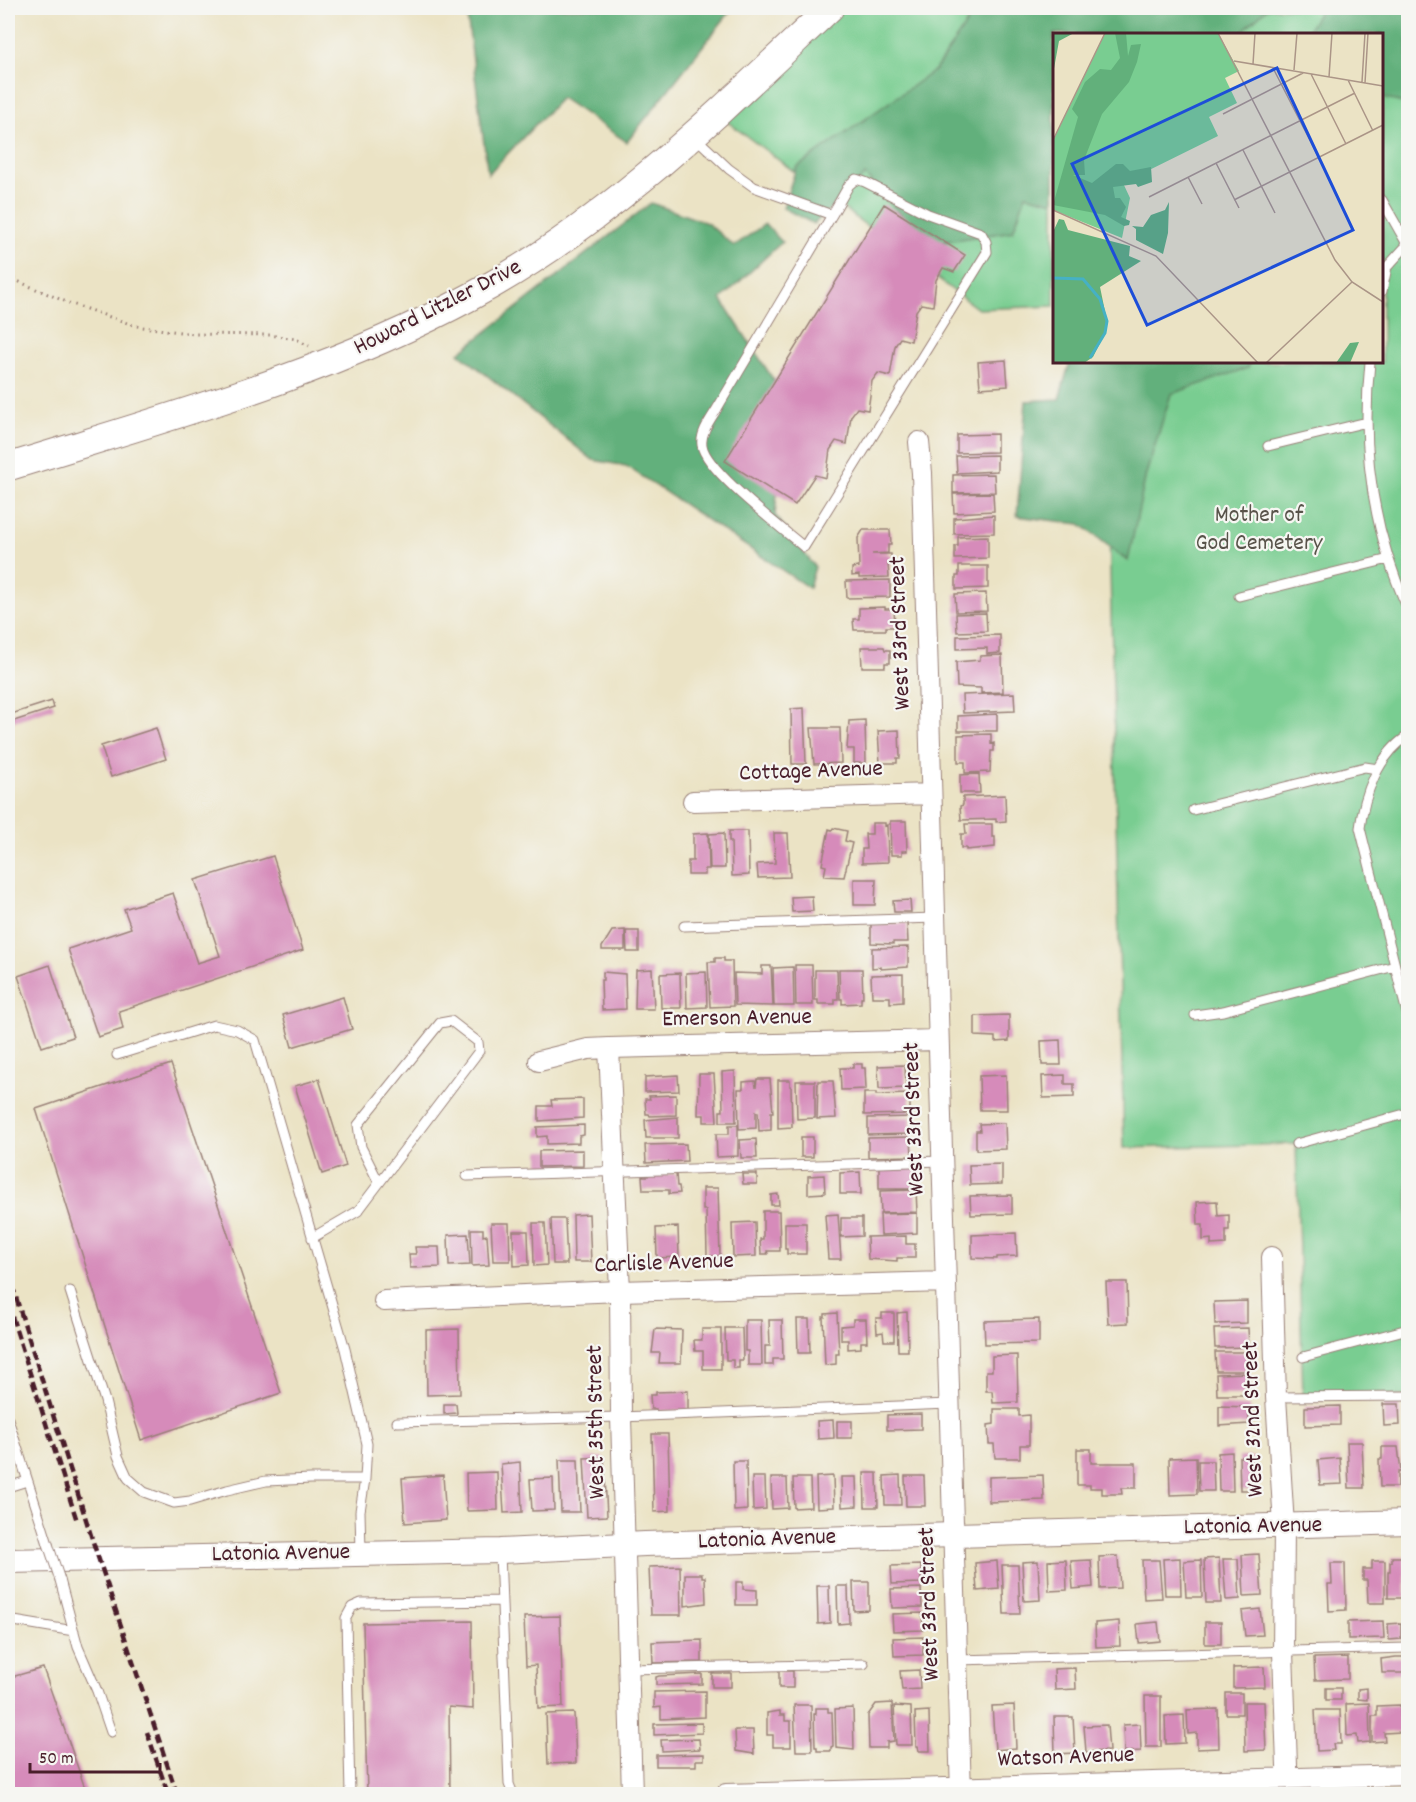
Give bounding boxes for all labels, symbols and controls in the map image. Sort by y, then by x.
inset map [1053,33,1383,363]
street label: Howard Litzler Drive [348,251,528,365]
park label: Mother of God Cemetery [1195,499,1324,561]
street label: West 33rd Street [881,555,921,711]
street label: Cottage Avenue [739,753,883,791]
street label: Emerson Avenue [662,1001,812,1037]
street label: West 33rd Street [895,1041,935,1197]
street label: Carlisle Avenue [594,1245,734,1283]
street label: West 32nd Street [1234,1340,1274,1498]
street label: West 35th Street [579,1344,615,1499]
street label: Latonia Avenue [1183,1509,1323,1545]
street label: Latonia Avenue [697,1521,837,1559]
street label: West 33rd Street [910,1526,950,1682]
street label: Latonia Avenue [211,1536,351,1572]
scale bar [30,1736,160,1774]
street label: Watson Avenue [997,1739,1135,1777]
text: 50 m [39,1747,74,1772]

